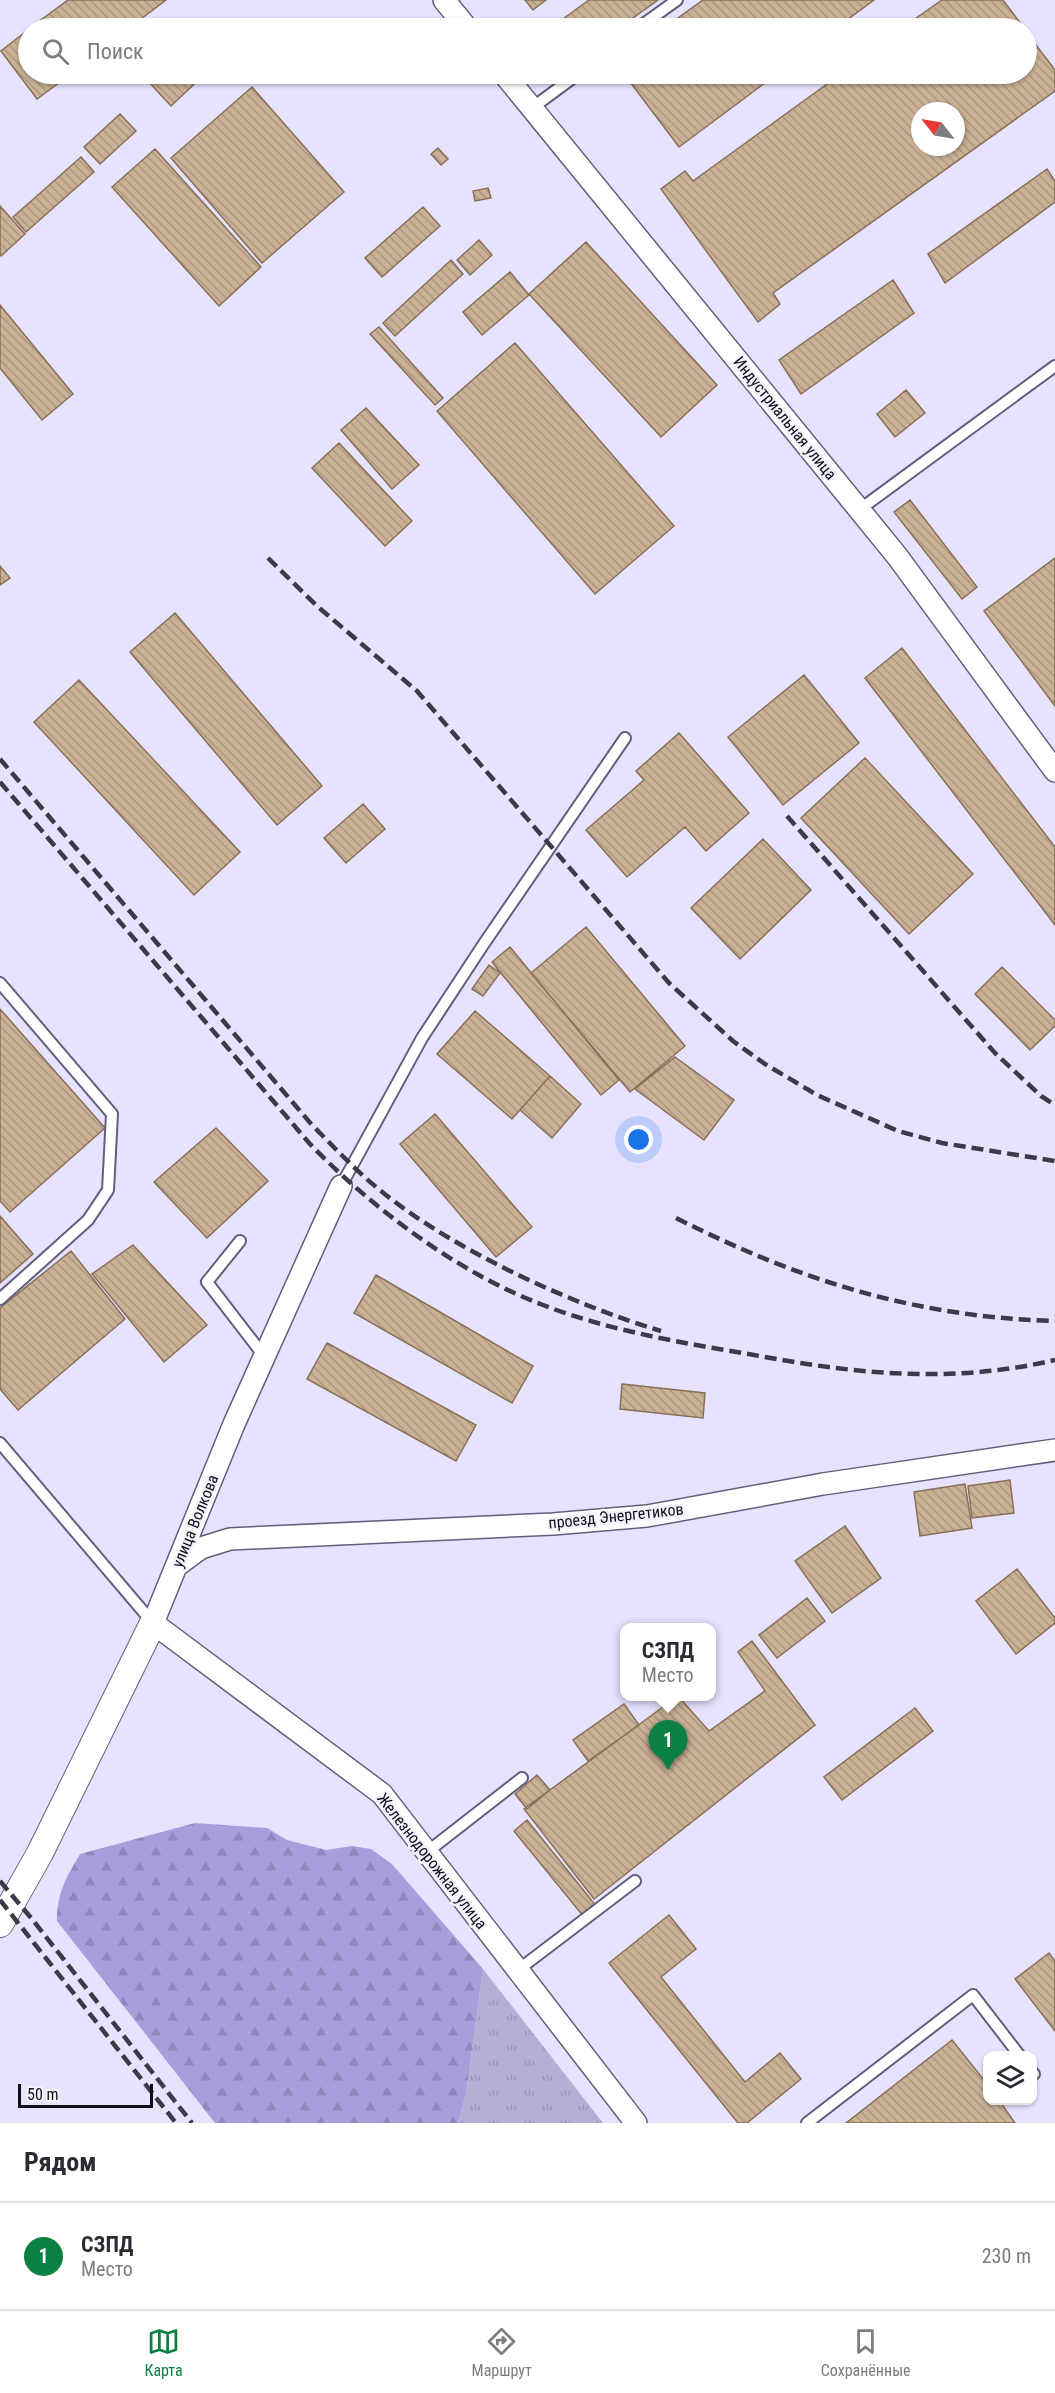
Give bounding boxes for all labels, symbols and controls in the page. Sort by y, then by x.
search box [18,18,1037,84]
icon: search [39,35,72,68]
text: Поиск [87,39,144,64]
north arrow [911,102,965,156]
street label: Индустриальная улица [730,353,840,483]
your location [624,1125,653,1154]
street label: улица Волкова [168,1472,222,1570]
street label: проезд Энергетиков [548,1499,684,1533]
popup [620,1623,716,1701]
text: СЗПД [642,1638,694,1663]
text: Место [642,1663,694,1687]
pin: 1 [648,1720,688,1770]
street label: Железнодорожная улица [373,1789,491,1933]
map controls [983,2051,1037,2105]
button: layers [983,2051,1037,2105]
scale bar [18,2081,153,2108]
text: 50 m [27,2085,59,2104]
text: Рядом [24,2147,96,2177]
text: СЗПД [81,2232,133,2257]
text: 1 [38,2244,49,2268]
text: 230 m [982,2244,1031,2268]
text: Место [81,2257,133,2281]
tab: Карта [144,2325,183,2380]
tab: Маршрут [472,2325,532,2380]
tab: Сохранённые [821,2325,911,2380]

